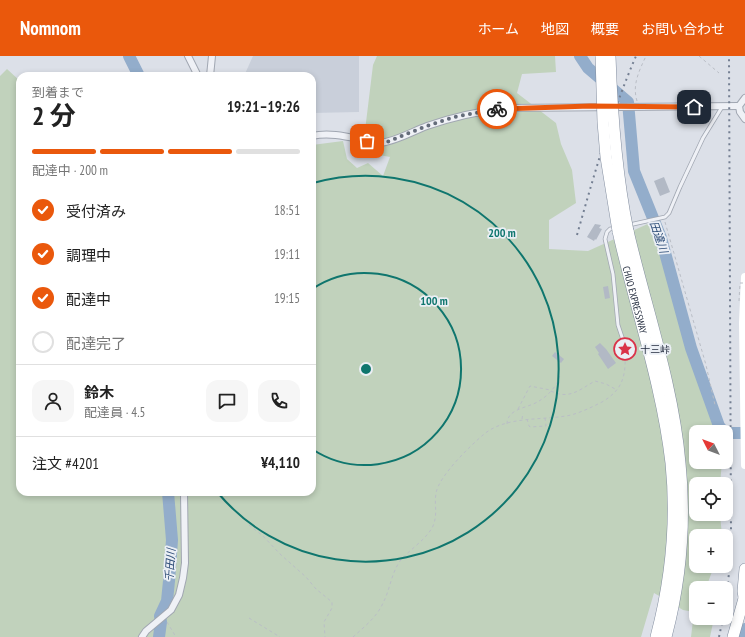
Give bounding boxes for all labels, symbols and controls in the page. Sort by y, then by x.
text: Nomnom [20,16,81,40]
text: ホーム [477,20,519,38]
text: 地図 [541,20,569,38]
text: 概要 [591,20,619,38]
text: お問い合わせ [641,20,725,38]
text: 到着まで [32,84,84,101]
courier [477,89,517,129]
pin [677,90,711,124]
icon: home [683,96,705,118]
text: 19:21–19:26 [227,97,300,116]
icon: bike [486,98,508,120]
text: 2 分 [32,99,76,132]
pin [350,124,384,158]
icon: bag [356,130,378,152]
text: 配達中 · 200 m [32,162,108,179]
icon: check [32,199,54,221]
text: 受付済み [66,202,126,221]
text: 18:51 [274,202,300,219]
water label: 田違川 [647,219,671,256]
text: 200 m [488,225,516,240]
icon: check [32,243,54,265]
text: 調理中 [66,246,111,265]
text: 19:11 [274,246,300,263]
street label: CHUO EXPRESSWAY [620,265,650,336]
icon: check [32,287,54,309]
text: 配達中 [66,290,111,309]
text: 19:15 [274,290,300,307]
text: 100 m [420,293,448,308]
text: 配達完了 [66,334,126,353]
place icon: 十三峠 [612,336,638,362]
place label: 十三峠 [640,343,670,356]
centre of rings [359,362,373,376]
button: person [32,380,74,422]
button: chat [206,380,248,422]
button: phone [258,380,300,422]
text: 鈴木 [84,383,114,402]
text: 配達員 · 4.5 [84,404,145,421]
north arrow [689,425,733,469]
map controls [689,425,733,625]
text: ¥4,110 [261,453,300,472]
text: 注文 #4201 [32,454,99,473]
button: locate [689,477,733,521]
button: + [689,529,733,573]
water label: 千田川 [162,547,178,582]
button: − [689,581,733,625]

